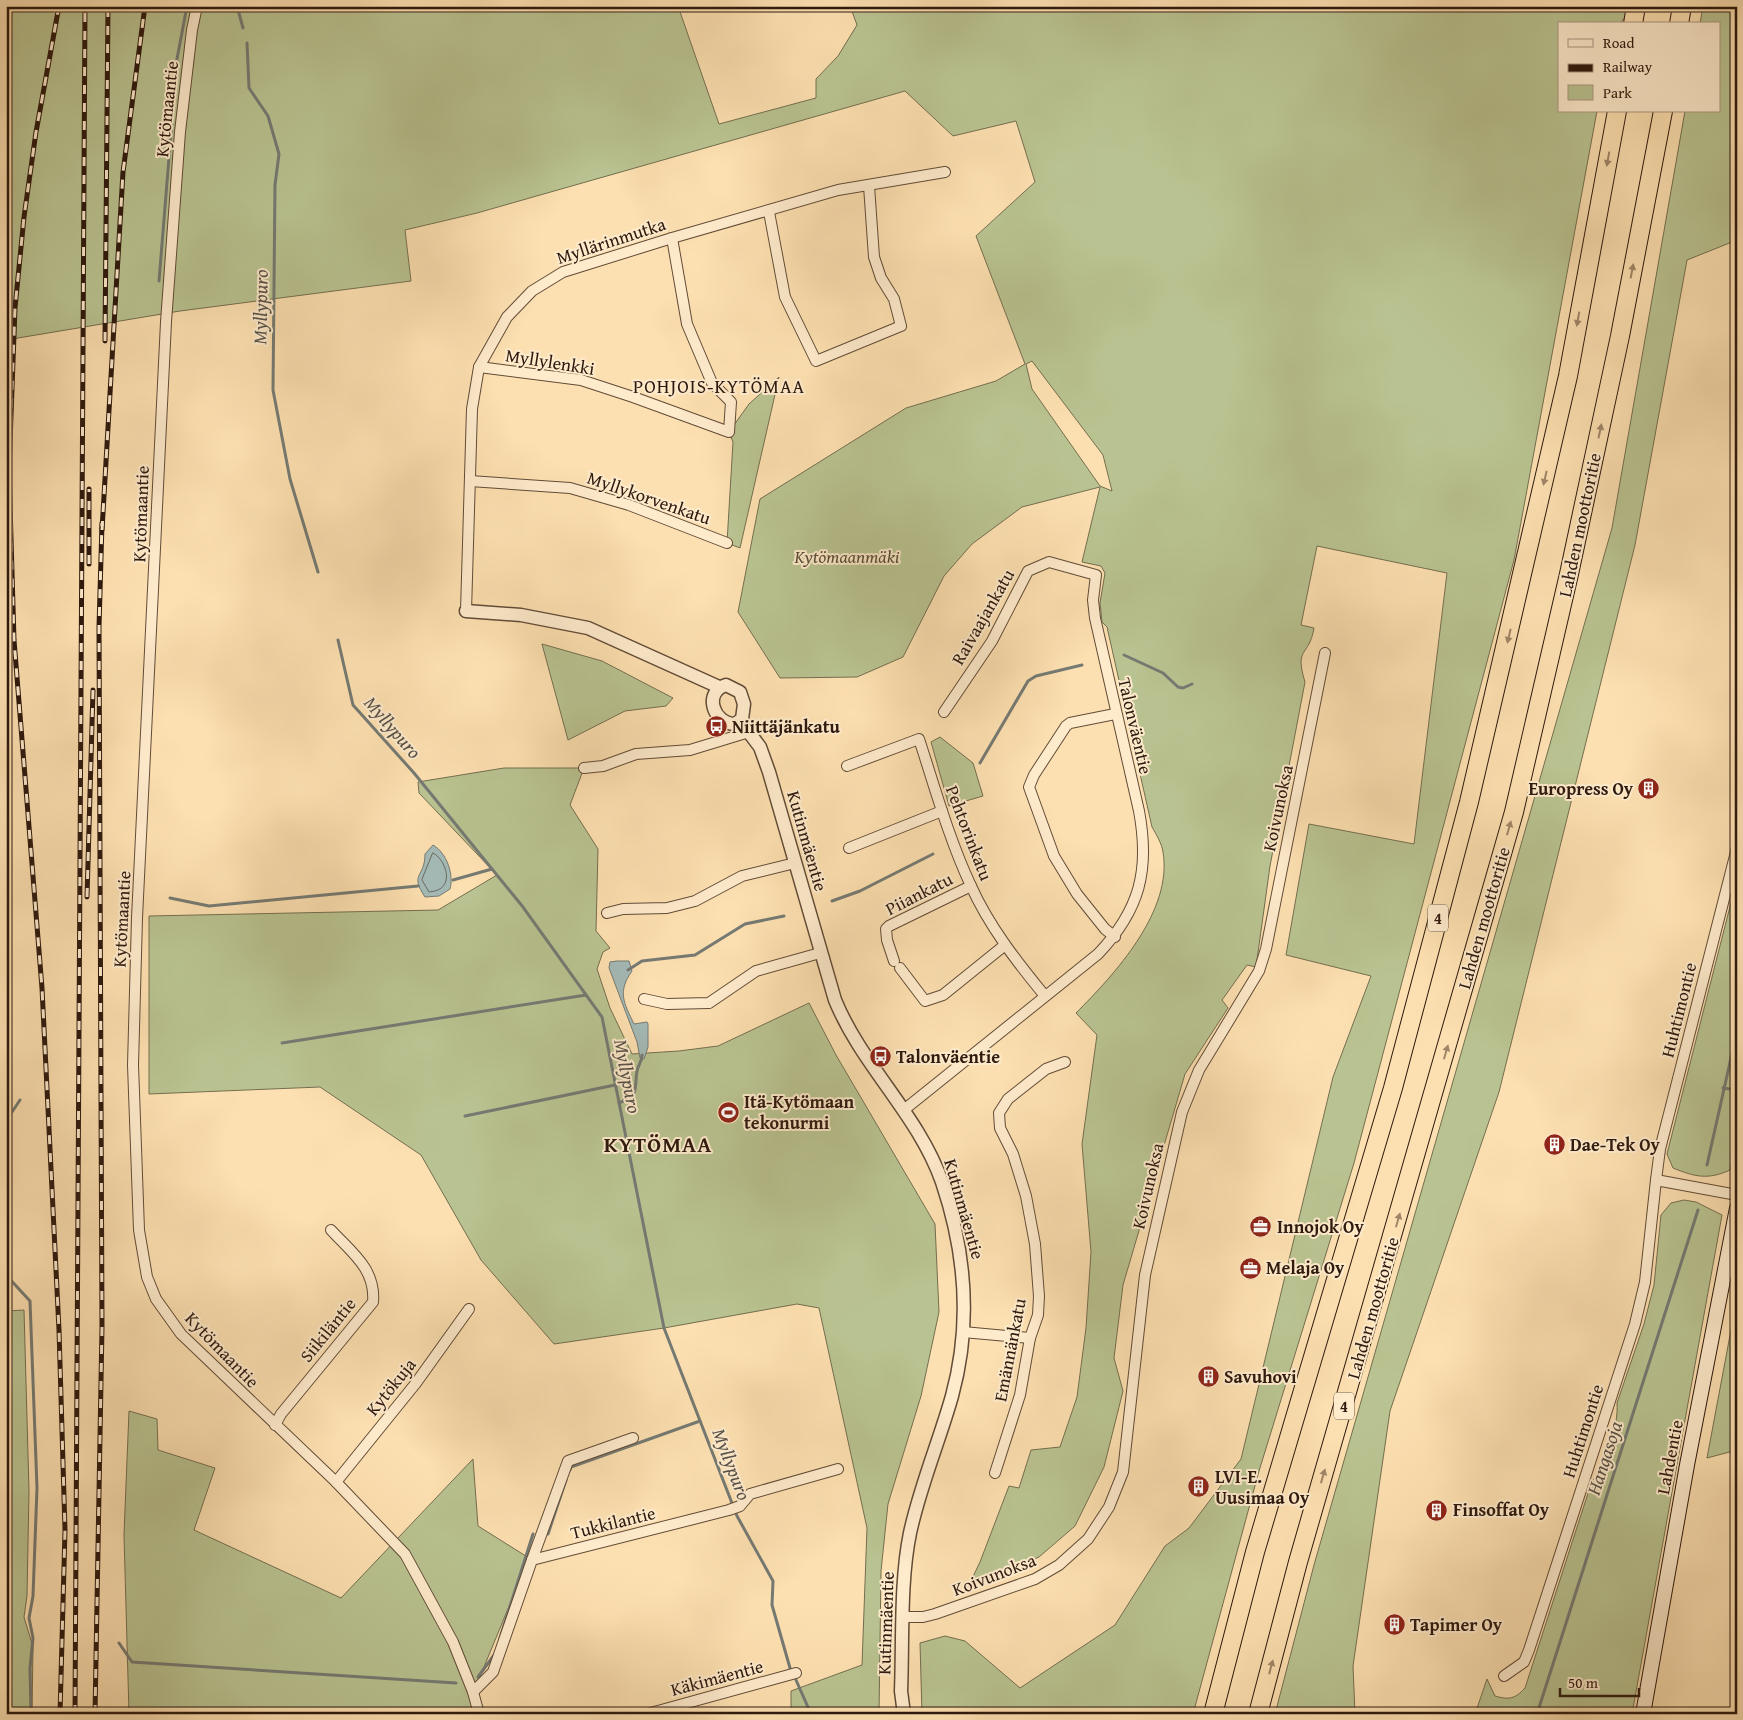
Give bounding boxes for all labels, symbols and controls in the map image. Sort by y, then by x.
legend [1558,22,1720,112]
text: Road [1603,32,1634,53]
text: Railway [1603,56,1653,77]
street label: Kytömaantie [148,59,185,159]
text: Park [1603,82,1632,103]
one-way arrow [1604,152,1612,167]
street label: Myllärinmutka [553,210,669,271]
one-way arrow [1629,263,1637,279]
water label: Myllypuro [245,269,275,345]
one-way arrow [1574,311,1582,327]
street label: Myllylenkki [504,341,597,382]
district label: POHJOIS-KYTÖMAA [633,372,805,400]
one-way arrow [1596,423,1604,438]
street label: Lahden moottoritie [1551,450,1608,600]
street label: Myllykorvenkatu [584,464,715,531]
street label: Kytömaantie [125,465,156,563]
one-way arrow [1541,470,1549,486]
park label: Kytömaanmäki [794,543,900,570]
street label: Raivaajankatu [944,564,1021,670]
one-way arrow [1505,629,1513,644]
street label: Talonväentie [1111,675,1160,777]
water label: Myllypuro [358,689,428,765]
place label: Niittäjänkatu [732,713,841,740]
bus stop icon: Niittäjänkatu [704,715,728,739]
street label: Koivunoksa [1255,762,1300,854]
place label: Europress Oy [1528,775,1634,802]
building icon: Europress Oy [1637,777,1661,801]
street label: Pehtorinkatu [939,781,1000,885]
street label: Kutinmäentie [780,787,835,894]
one-way arrow [1506,820,1514,835]
street label: Lahden moottoritie [1450,844,1517,992]
street label: Piiankatu [881,865,957,922]
street label: Kytömaantie [105,870,138,968]
road number: 4 [1428,904,1448,931]
street label: Huhtimontie [1654,960,1703,1060]
water label: Myllypuro [607,1036,649,1116]
place label: Talonväentie [896,1043,1000,1070]
one-way arrow [1442,1044,1450,1059]
bus stop icon: Talonväentie [868,1045,892,1069]
place label: Itä-Kytömaan tekonurmi [744,1088,854,1136]
sports icon: Itä-Kytömaan tekonurmi [716,1100,740,1124]
district label: KYTÖMAA [604,1128,712,1160]
place label: Dae-Tek Oy [1570,1131,1661,1158]
building icon: Dae-Tek Oy [1542,1133,1566,1157]
street label: Koivunoksa [1124,1140,1171,1232]
street label: Kutinmäentie [937,1155,992,1262]
one-way arrow [1395,1212,1403,1227]
place label: Innojok Oy [1277,1213,1364,1240]
office icon: Innojok Oy [1249,1215,1273,1239]
street label: Lahden moottoritie [1339,1234,1406,1382]
place label: Melaja Oy [1266,1254,1345,1281]
office icon: Melaja Oy [1238,1256,1262,1280]
street label: Siikiläntie [293,1291,362,1368]
street label: Emännänkatu [986,1296,1033,1404]
street label: Kytömaantie [179,1305,266,1394]
street label: Kytökuja [359,1352,423,1421]
place label: Savuhovi [1224,1363,1297,1390]
building icon: Savuhovi [1196,1365,1220,1389]
street label: Huhtimontie [1555,1381,1610,1481]
road number: 4 [1334,1392,1354,1420]
water label: Hangasoja [1579,1417,1629,1499]
street label: Lahdentie [1649,1417,1690,1496]
water label: Myllypuro [705,1424,759,1504]
place label: LVI-E. Uusimaa Oy [1215,1463,1310,1511]
one-way arrow [1320,1469,1328,1484]
building icon: LVI-E. Uusimaa Oy [1187,1475,1211,1499]
place label: Finsoffat Oy [1453,1496,1550,1523]
building icon: Finsoffat Oy [1425,1498,1449,1522]
street label: Tukkilantie [568,1499,658,1546]
street label: Koivunoksa [948,1546,1040,1603]
street label: Kutinmäentie [870,1571,901,1675]
place label: Tapimer Oy [1410,1611,1503,1638]
building icon: Tapimer Oy [1382,1613,1406,1637]
street label: Käkimäentie [668,1652,766,1703]
one-way arrow [1267,1659,1275,1674]
scale bar [1560,1665,1639,1697]
text: 50 m [1568,1672,1599,1693]

